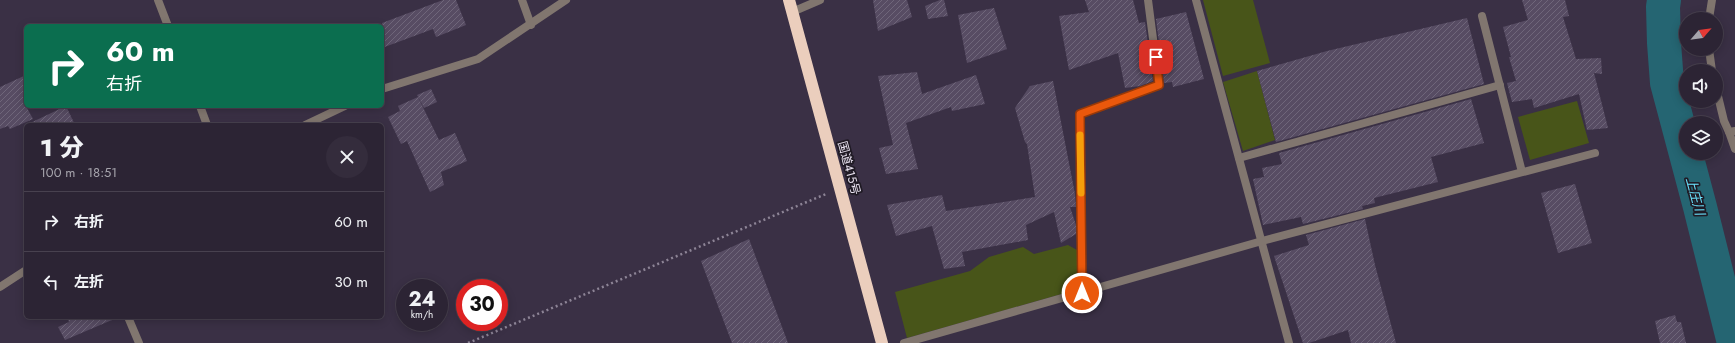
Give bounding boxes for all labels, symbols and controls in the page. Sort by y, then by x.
north arrow [1679,12,1723,56]
map controls [1679,12,1723,160]
text: 60 m [106,31,175,72]
icon: right [40,40,92,92]
pin [1139,40,1173,74]
icon: arrive [1145,46,1167,68]
button: sound [1679,64,1723,108]
text: 右折 [106,71,142,97]
button: layers [1679,116,1723,160]
text: 1 分 [40,130,84,165]
button: close [326,136,368,178]
street label: 国道415号 [833,139,865,197]
text: 100 m · 18:51 [40,163,117,182]
water label: 上庄川 [1681,175,1710,219]
icon: right [40,211,62,233]
text: 右折 [74,211,104,233]
text: 60 m [334,211,368,233]
icon: left [40,271,62,293]
text: 左折 [74,271,104,293]
text: 30 m [335,271,368,293]
position arrow [1061,272,1103,314]
speed limit sign: 30 [456,279,508,331]
text: 24 [408,285,436,314]
text: km/h [411,307,433,322]

